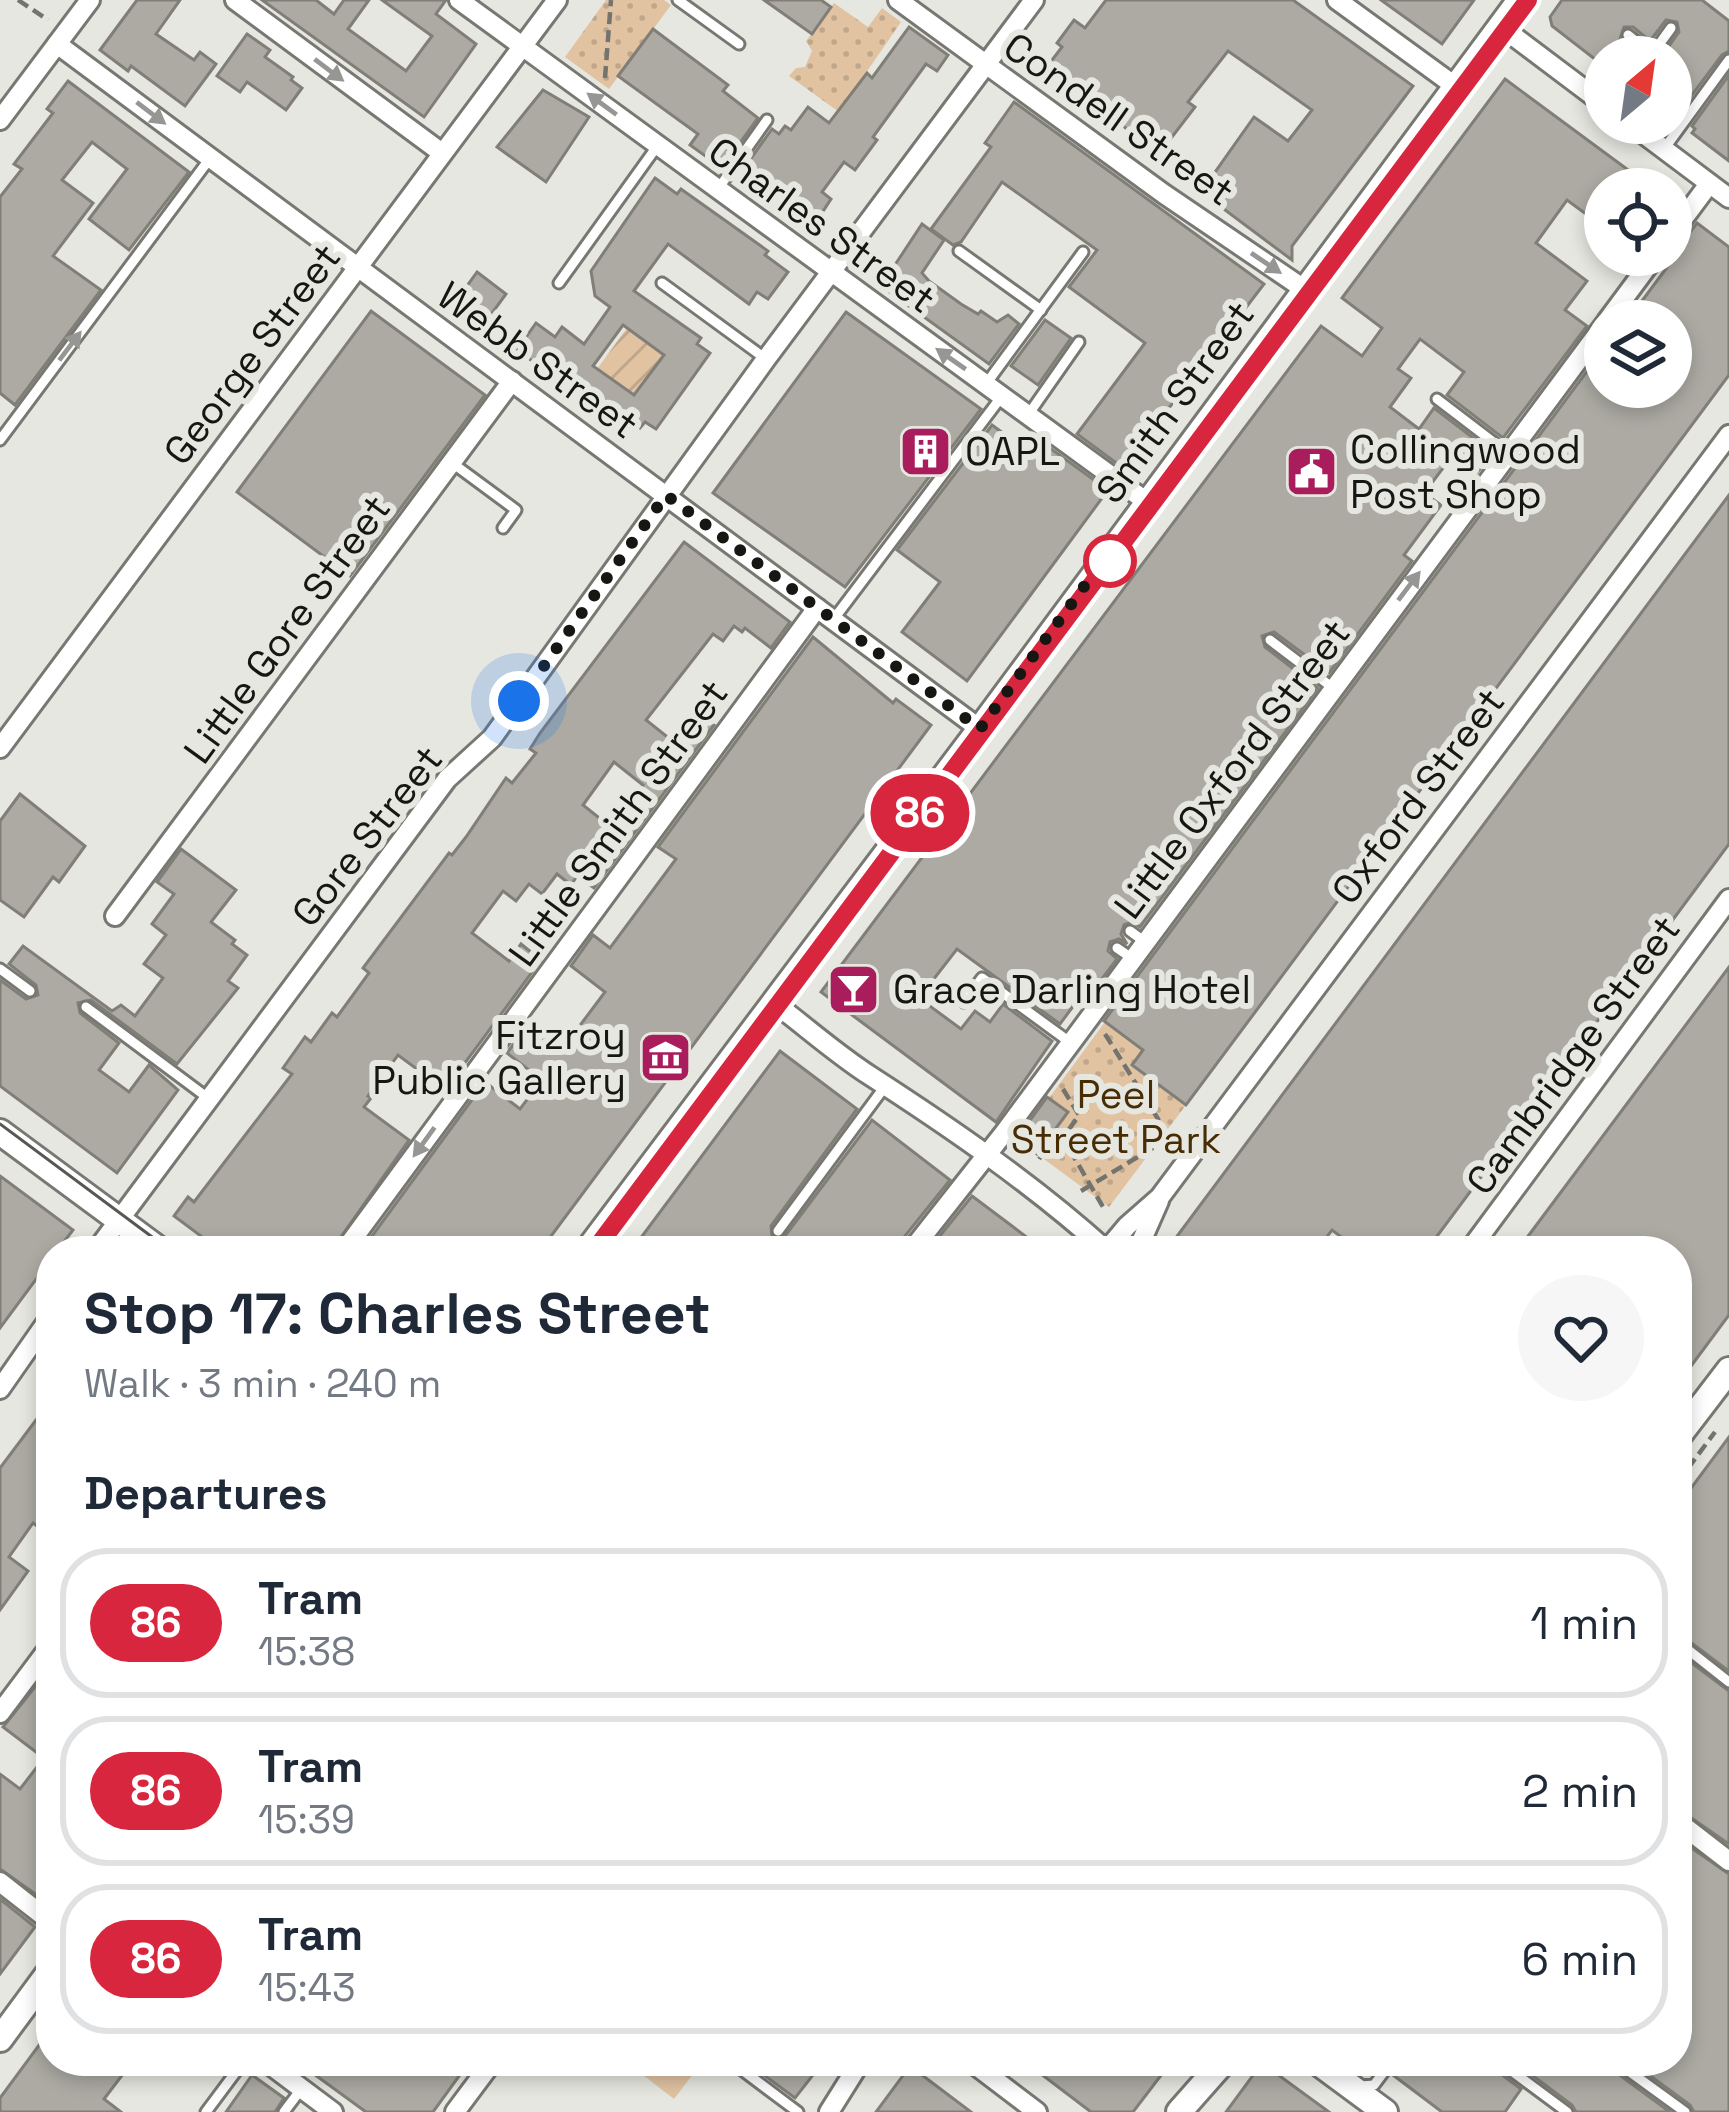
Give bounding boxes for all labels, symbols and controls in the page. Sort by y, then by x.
street label: Condell Street [995,22,1243,216]
north arrow [1584,36,1692,144]
map controls [1584,36,1692,408]
one-way arrow [313,57,345,81]
one-way arrow [586,93,618,117]
one-way arrow [135,101,167,125]
street label: Charles Street [699,126,945,324]
button: locate [1584,168,1692,276]
street label: George Street [153,234,351,474]
one-way arrow [1250,251,1283,274]
street label: Webb Street [428,271,648,449]
street label: Smith Street [1085,291,1265,513]
button: layers [1584,300,1692,408]
one-way arrow [57,331,81,362]
one-way arrow [935,348,967,371]
building icon: OAPL [898,423,954,479]
place label: Collingwood Post Shop [1350,425,1581,519]
place label: OAPL [965,427,1060,476]
public building icon: Collingwood Post Shop [1283,443,1339,499]
street label: Little Gore Street [173,485,401,773]
unlabelled marker [1085,536,1135,586]
one-way arrow [1397,570,1421,602]
street label: Little Oxford Street [1104,610,1360,928]
street label: Little Smith Street [498,670,738,976]
your location [489,671,549,731]
street label: Oxford Street [1321,678,1515,914]
street label: Gore Street [281,736,453,936]
line badge: 86 [866,774,974,852]
text: 86 [894,786,946,839]
street label: Cambridge Street [1455,906,1691,1204]
bar icon: Grace Darling Hotel [826,961,882,1017]
place label: Grace Darling Hotel [893,965,1251,1014]
place label: Fitzroy Public Gallery [372,1011,626,1105]
museum icon: Fitzroy Public Gallery [637,1029,693,1085]
park label: Peel Street Park [1011,1070,1221,1164]
one-way arrow [413,1126,437,1158]
button: heart [1518,1275,1644,1401]
text: Stop 17: Charles Street [84,1277,711,1350]
text: Walk · 3 min · 240 m [84,1359,441,1408]
text: Departures [84,1465,327,1522]
text: Tram [258,1570,363,1627]
text: 1 min [1530,1595,1638,1652]
text: 86 [130,1596,182,1649]
text: 15:38 [258,1627,355,1676]
text: Tram [258,1738,363,1795]
text: 2 min [1522,1763,1638,1820]
text: 86 [130,1764,182,1817]
text: 15:39 [258,1795,355,1844]
text: Tram [258,1906,363,1963]
text: 6 min [1522,1931,1638,1988]
text: 86 [130,1932,182,1985]
text: 15:43 [258,1963,355,2012]

